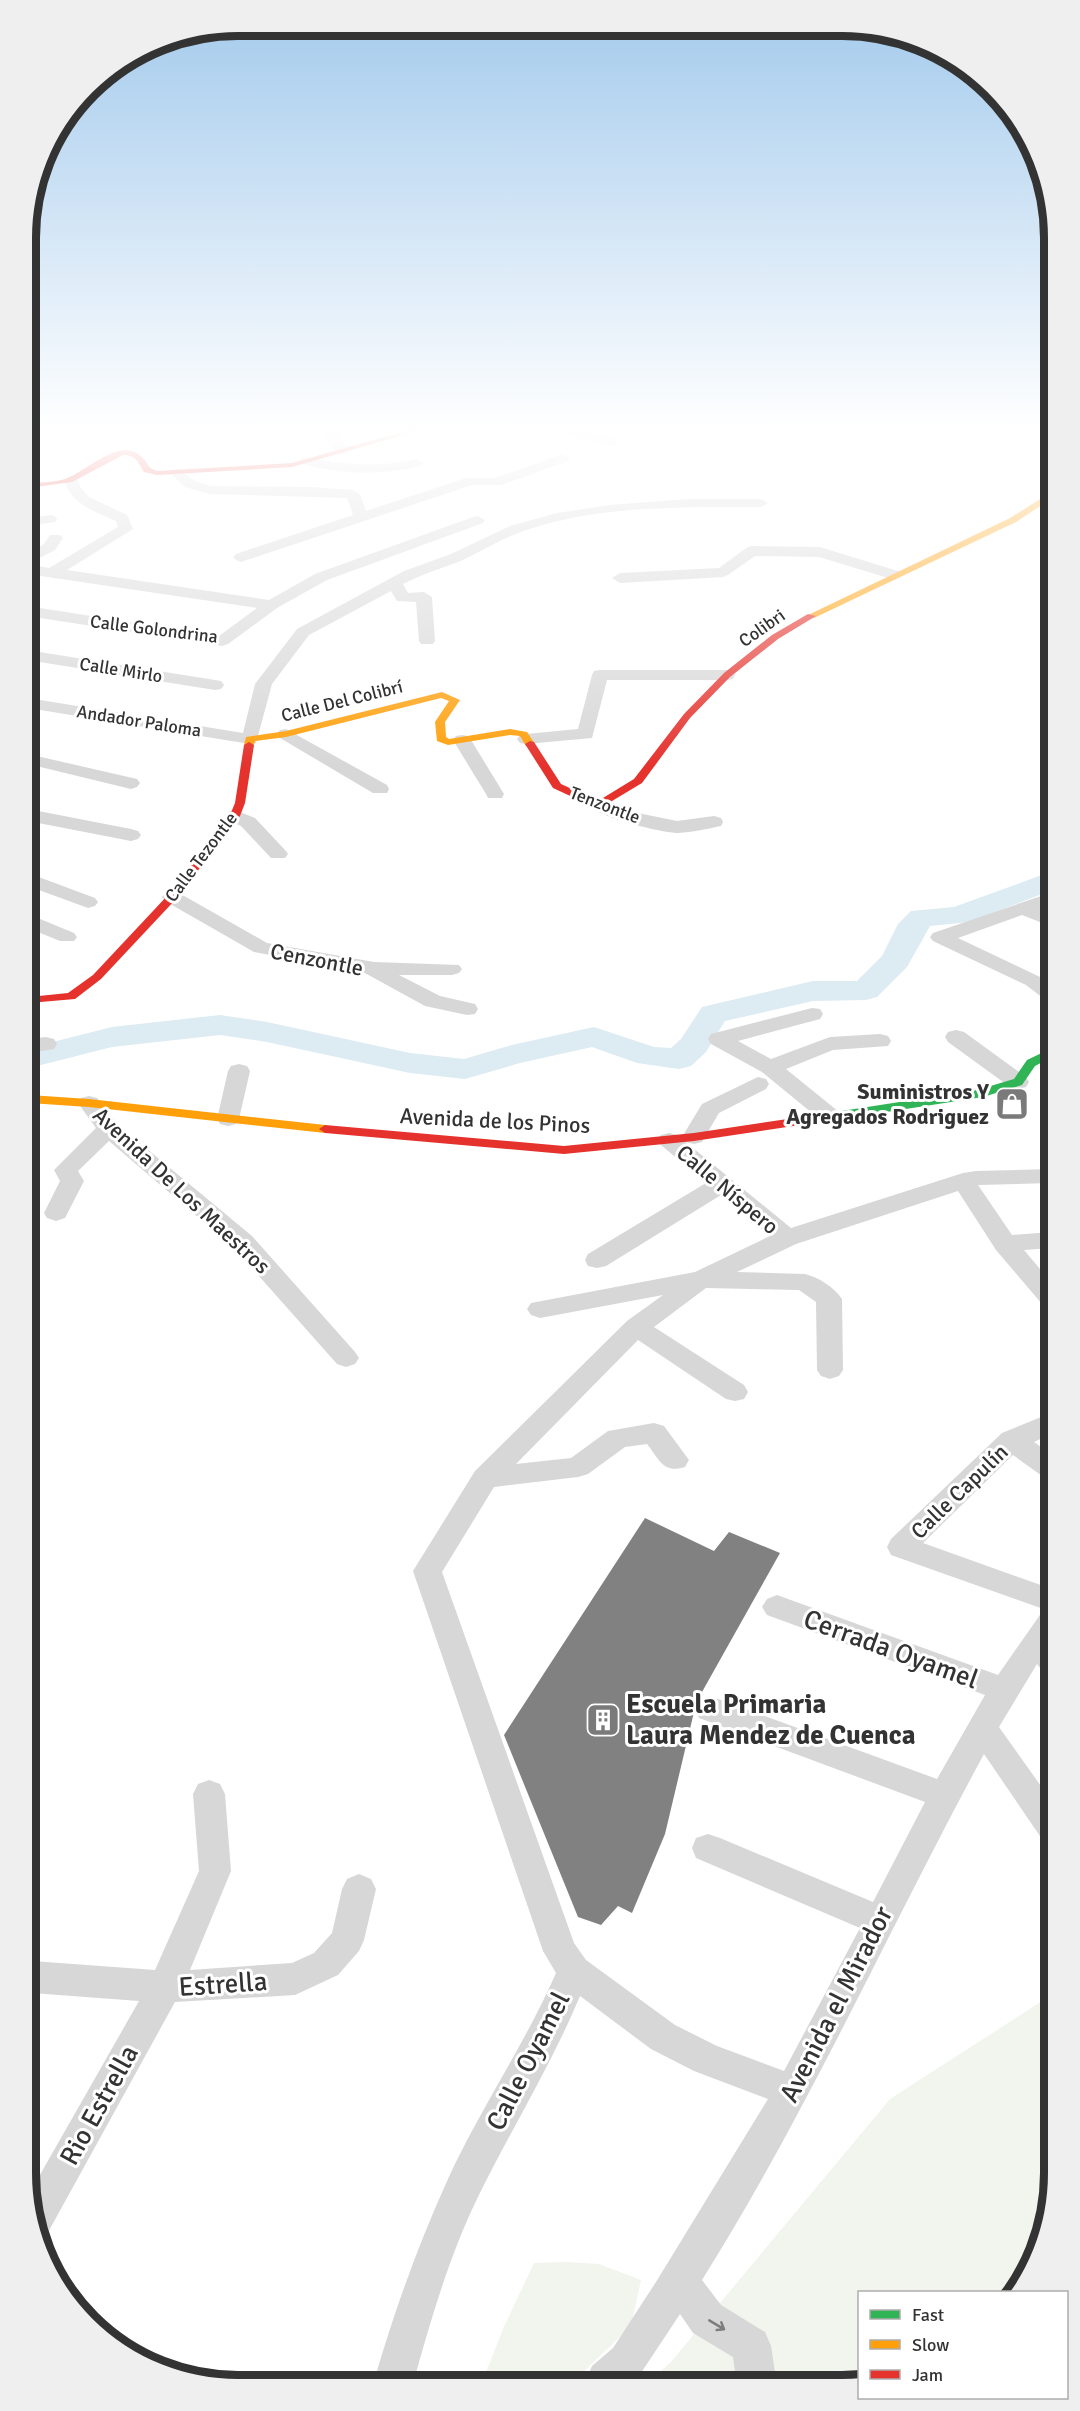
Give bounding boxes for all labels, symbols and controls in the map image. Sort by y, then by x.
street label: Colibri [735,604,789,652]
street label: Calle Golondrina [89,610,219,648]
street label: Calle Mirlo [78,653,164,687]
street label: Calle Del Colibrí [279,675,405,727]
street label: Andador Paloma [75,700,203,742]
street label: Tenzontle [567,782,643,828]
street label: Calle Tezontle [160,808,242,906]
street label: Cenzontle [268,937,366,982]
place label: Suministros Y Agregados Rodriguez [786,1078,989,1130]
shop icon: Suministros Y Agregados Rodriguez [994,1086,1030,1122]
street label: Avenida De Los Maestros [88,1101,276,1279]
street label: Avenida de los Pinos [399,1102,591,1139]
street label: Calle Níspero [671,1139,784,1240]
street label: Calle Capulín [905,1438,1014,1544]
street label: Cerrada Oyamel [799,1603,983,1696]
place label: Escuela Primaria Laura Mendez de Cuenca [626,1688,916,1752]
building icon: Escuela Primaria Laura Mendez de Cuenca [585,1702,621,1738]
street label: Avenida el Mirador [773,1901,900,2108]
street label: Estrella [178,1965,268,2004]
street label: Calle Oyamel [479,1986,578,2136]
street label: Rio Estrella [53,2039,146,2171]
legend [858,2291,1068,2399]
text: Fast [912,2304,944,2326]
one-way arrow [708,2319,725,2331]
text: Slow [912,2334,949,2356]
text: Jam [912,2364,943,2386]

